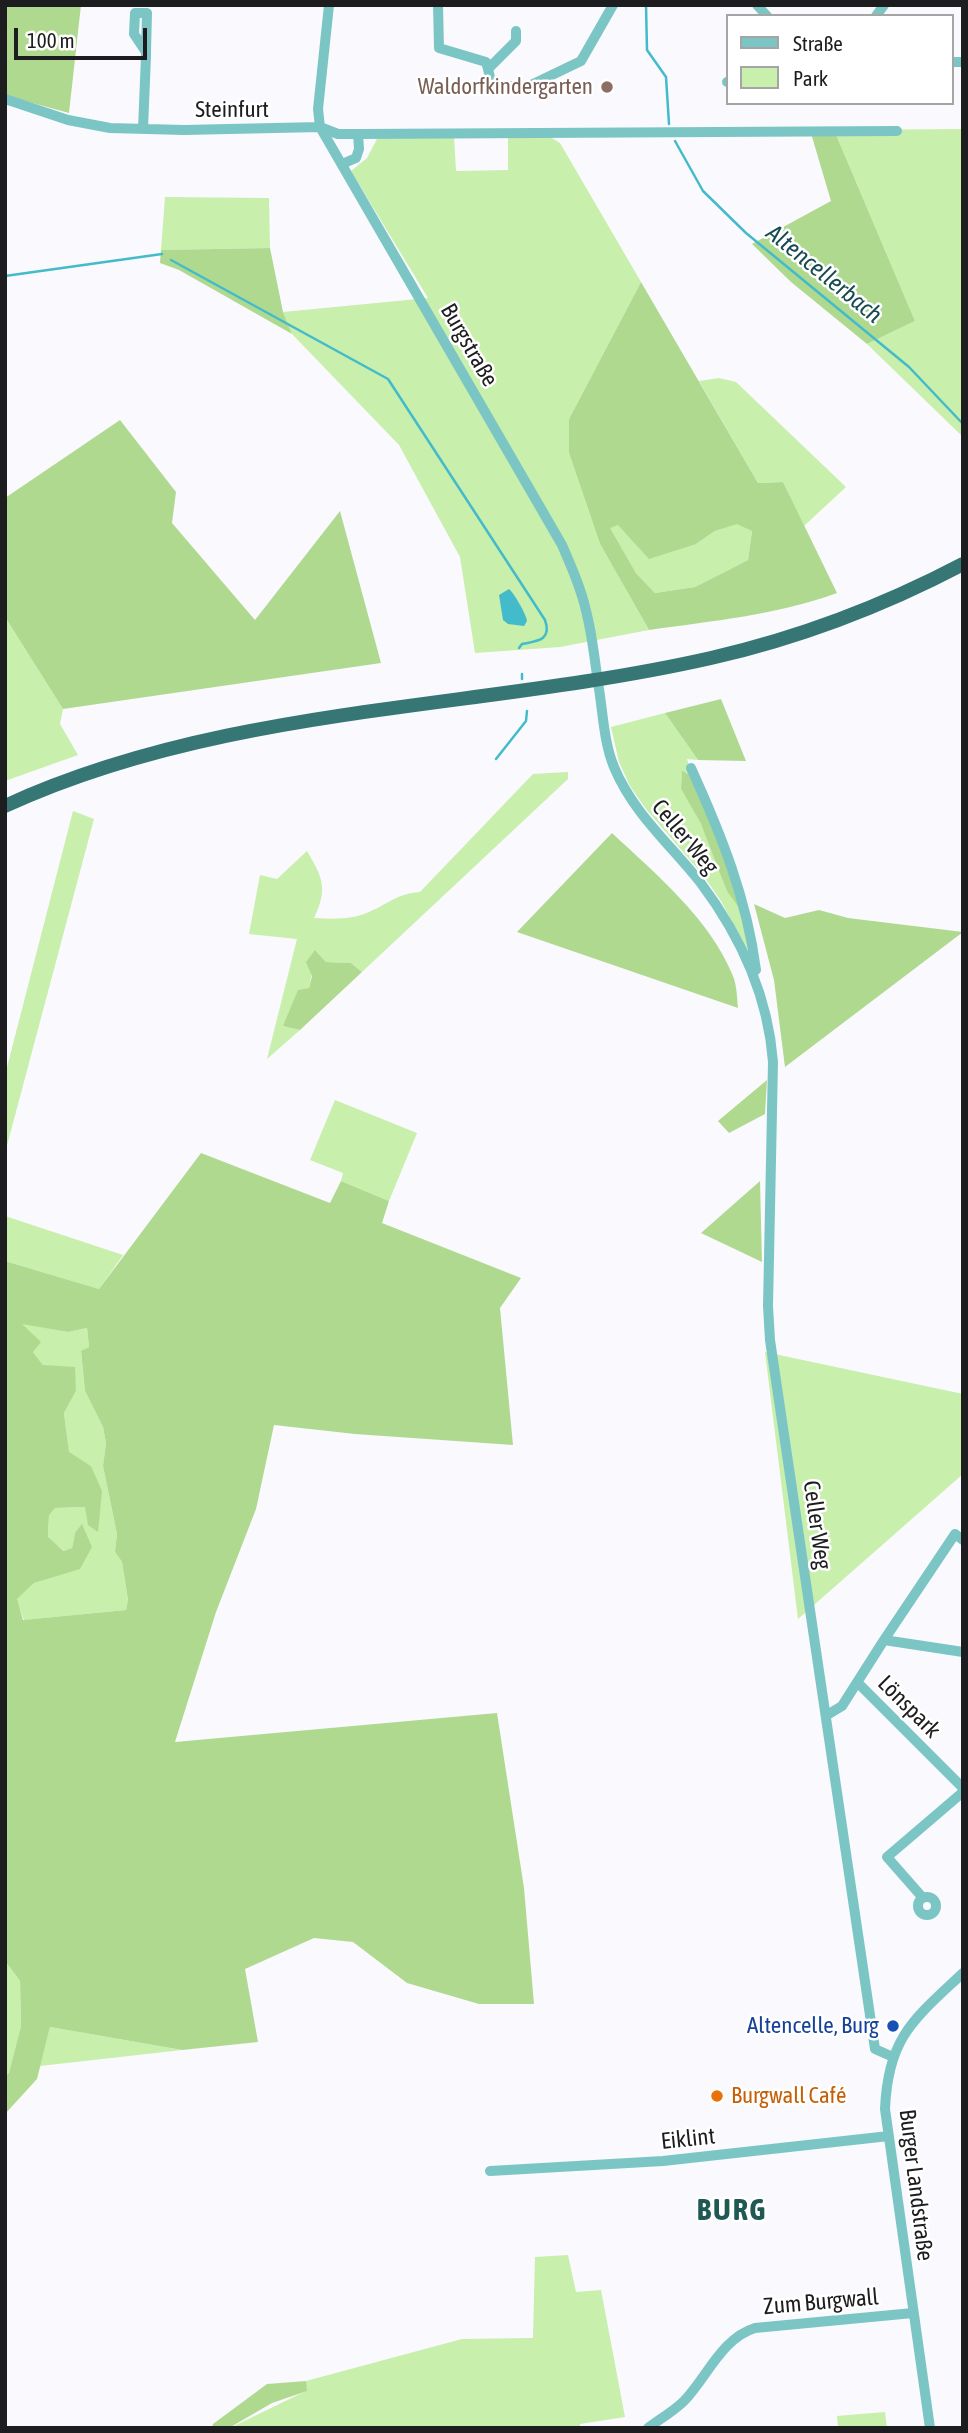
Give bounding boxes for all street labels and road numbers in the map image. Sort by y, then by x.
street label: Steinfurt [195,96,269,124]
street label: Burgstraße [434,299,504,391]
street label: Celler Weg [646,794,724,880]
street label: Celler Weg [797,1479,837,1571]
street label: Lönspark [872,1670,946,1744]
street label: Burger Landstraße [893,2108,939,2262]
street label: Eiklint [660,2122,716,2156]
street label: Zum Burgwall [762,2283,880,2321]

